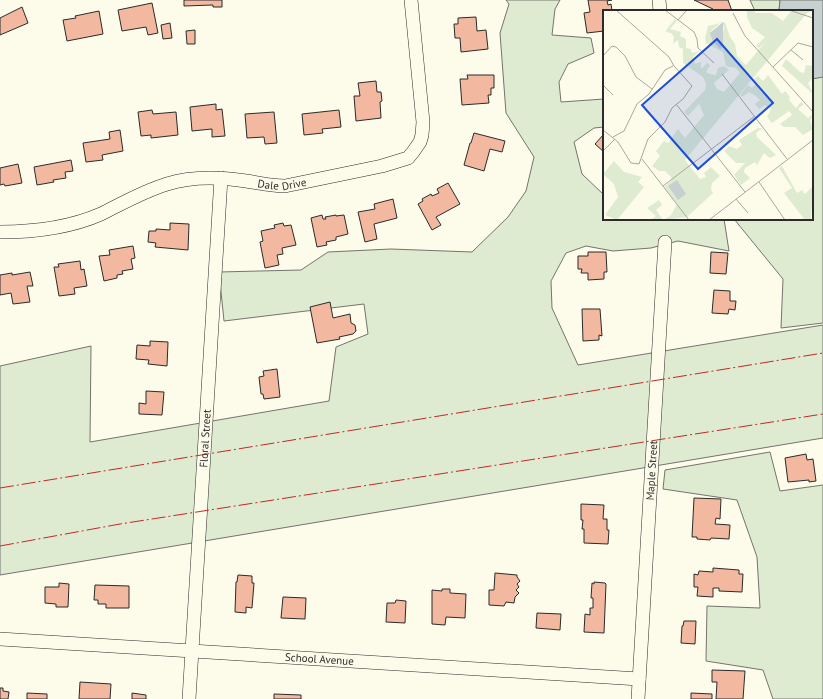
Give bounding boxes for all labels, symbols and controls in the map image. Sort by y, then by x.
inset map [603,10,813,220]
street label: Dale Drive [257,175,308,193]
street label: Floral Street [196,409,214,468]
street label: Maple Street [643,440,660,501]
street label: School Avenue [285,650,355,668]

